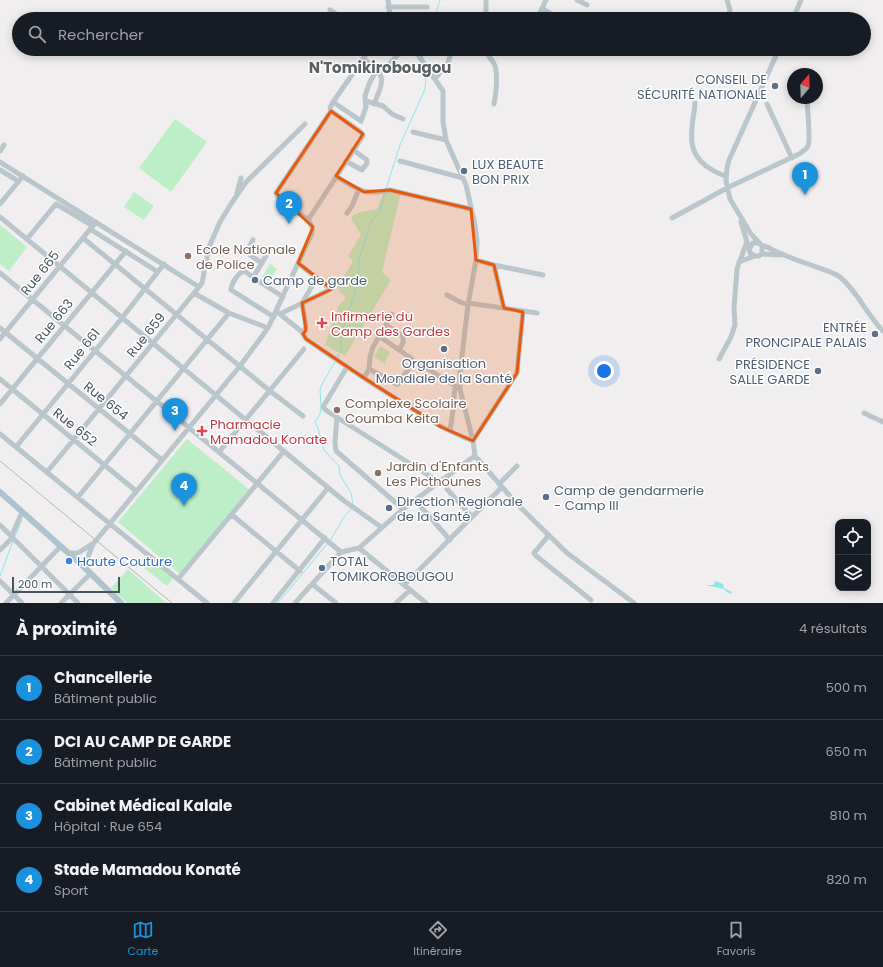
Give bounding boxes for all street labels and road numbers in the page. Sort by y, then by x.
street label: Rue 665 [16,247,64,299]
street label: Rue 663 [30,295,78,347]
street label: Rue 659 [122,309,170,361]
street label: Rue 661 [59,324,105,374]
street label: Rue 654 [80,377,132,425]
street label: Rue 652 [49,403,101,451]

